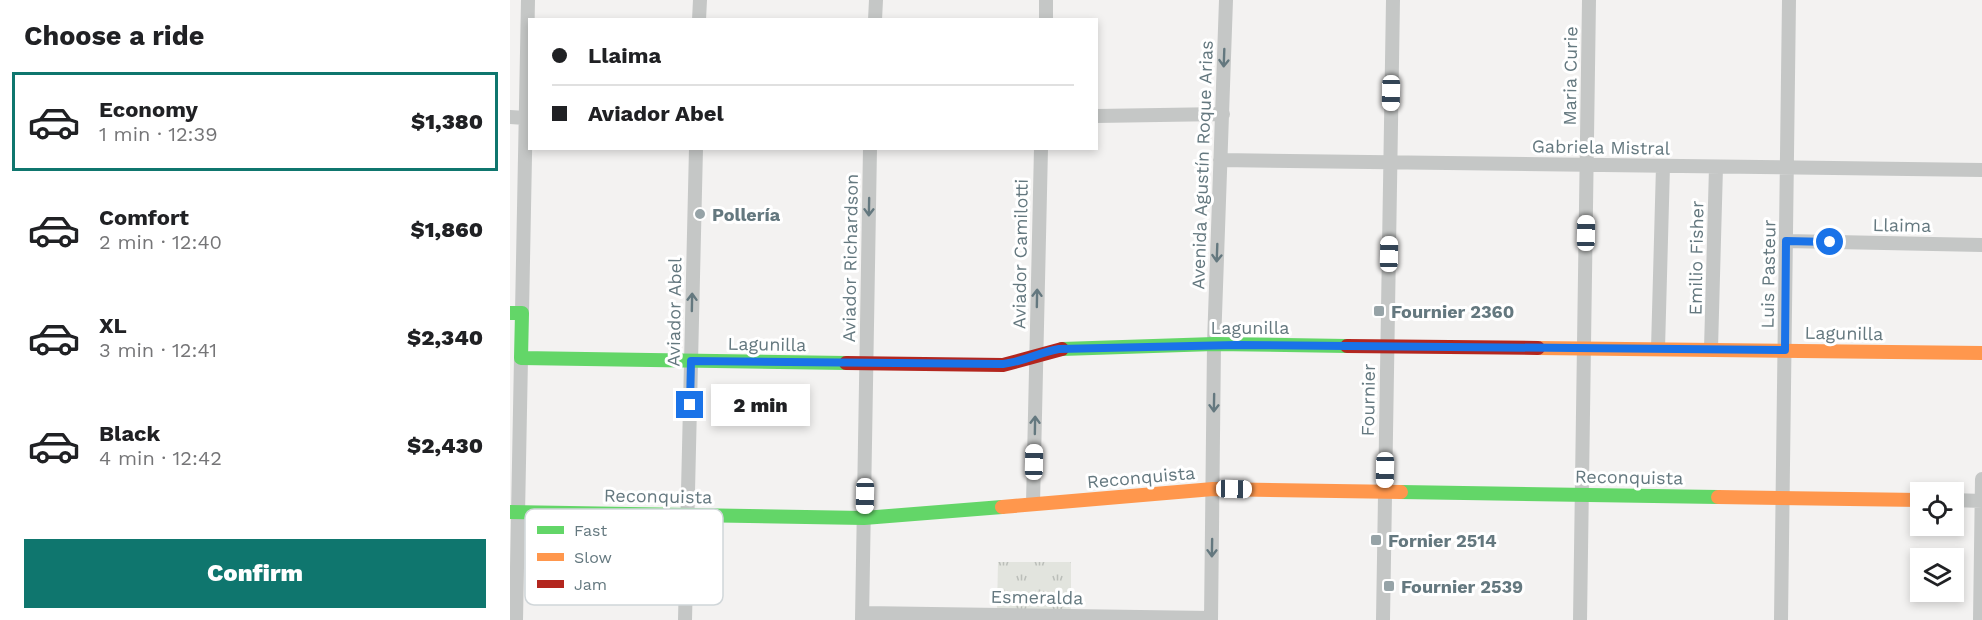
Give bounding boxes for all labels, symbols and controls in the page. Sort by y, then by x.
text: Choose a ride [24,20,204,52]
street label: Maria Curie [1559,26,1581,126]
street label: Avenida Agustín Roque Arias [1187,40,1217,290]
text: Llaima [588,43,661,68]
one-way arrow [1219,48,1230,68]
car [1382,75,1400,111]
icon: car [27,95,81,149]
text: Economy [99,97,198,122]
text: Aviador Abel [588,101,724,126]
text: $1,380 [411,109,483,134]
text: 1 min · 12:39 [99,122,218,146]
street label: Gabriela Mistral [1532,135,1671,159]
street label: Aviador Richardson [838,174,862,342]
street label: Aviador Camilotti [1008,179,1032,329]
one-way arrow [863,196,875,216]
street label: Emilio Fisher [1684,200,1708,316]
icon: car [27,203,81,257]
place label: Pollería [712,204,781,225]
text: Comfort [99,205,189,230]
marker: Pollería [693,207,707,221]
street label: Llaima [1873,214,1931,236]
car [1577,215,1595,251]
text: $1,860 [411,217,483,242]
street label: Luis Pasteur [1757,219,1779,329]
route start [1816,228,1843,255]
text: 2 min · 12:40 [99,230,222,254]
car [1380,236,1398,272]
one-way arrow [1212,243,1223,263]
street label: Aviador Abel [663,257,685,367]
one-way arrow [1032,288,1043,308]
one-way arrow [687,293,698,313]
place label: Fournier 2360 [1391,301,1514,322]
marker: Fournier 2360 [1372,304,1386,318]
icon: car [27,311,81,365]
text: XL [99,313,127,338]
street label: Lagunilla [1211,317,1289,338]
street label: Lagunilla [1804,322,1884,344]
text: $2,340 [407,325,483,350]
street label: Lagunilla [727,333,807,355]
text: 3 min · 12:41 [99,338,217,362]
street label: Fournier [1357,363,1379,437]
callout: 2 min [711,384,810,426]
route end [676,391,703,418]
one-way arrow [1208,392,1220,412]
text: 2 min [733,393,788,417]
one-way arrow [1029,415,1040,435]
icon: car [27,419,81,473]
text: Black [99,421,160,446]
text: $2,430 [407,433,483,458]
car [1025,444,1043,480]
text: 4 min · 12:42 [99,446,222,470]
car [1376,452,1394,488]
street label: Reconquista [1086,462,1196,492]
street label: Reconquista [1575,466,1683,488]
car [856,478,874,514]
car [1216,480,1252,498]
map controls [1910,482,1964,602]
button: locate [1910,482,1964,536]
street label: Reconquista [604,485,712,507]
legend [525,509,723,605]
text: Fast [574,521,607,540]
place label: Fornier 2514 [1388,530,1497,551]
marker: Fornier 2514 [1369,533,1383,547]
one-way arrow [1206,537,1218,557]
button: Confirm [24,539,486,608]
text: Slow [574,548,612,567]
button: layers [1910,548,1964,602]
text: Jam [574,575,607,594]
place label: Fournier 2539 [1401,576,1523,597]
marker: Fournier 2539 [1382,579,1396,593]
street label: Esmeralda [990,586,1084,608]

